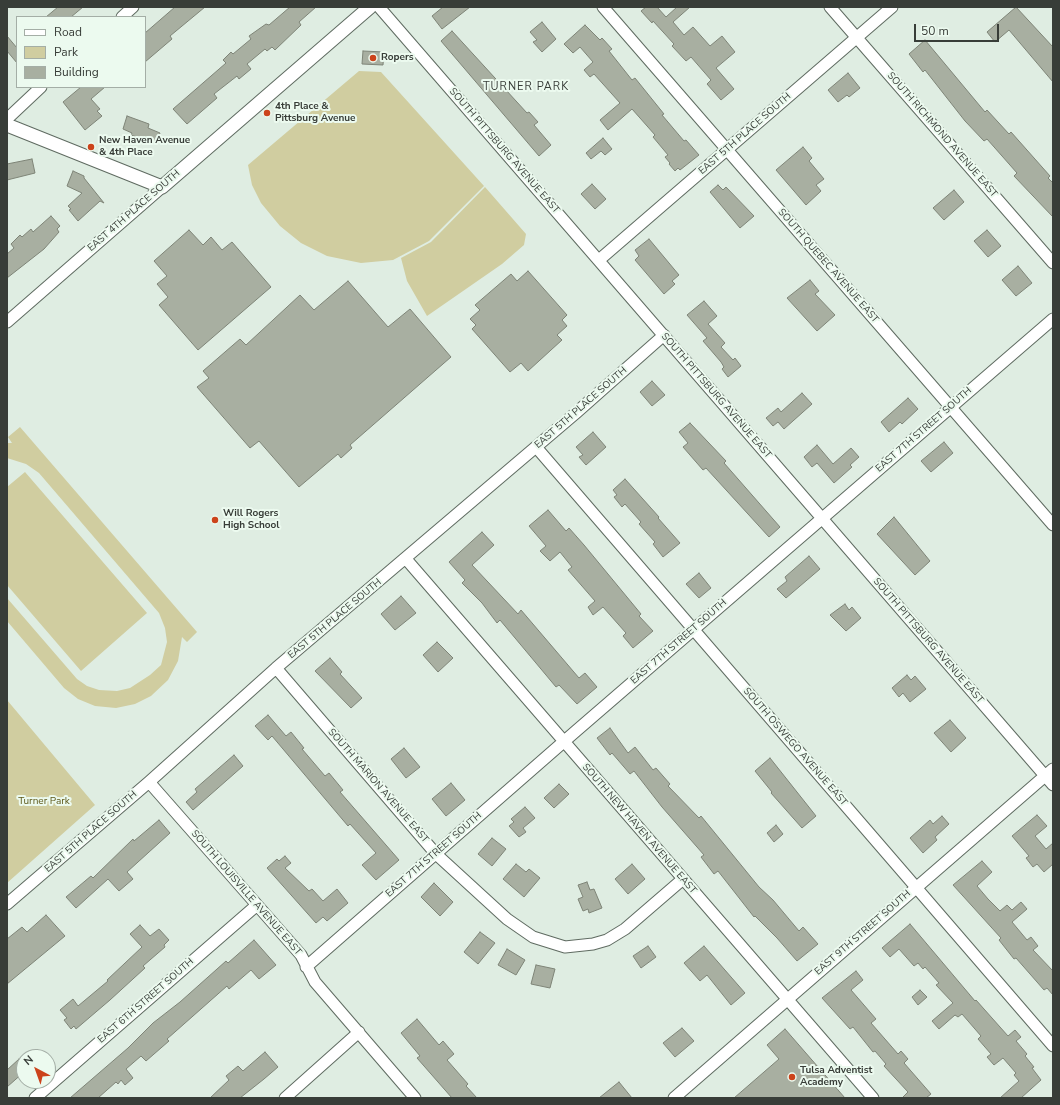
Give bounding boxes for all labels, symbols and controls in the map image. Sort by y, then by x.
legend [16,16,146,88]
scale bar [916,16,1001,42]
text: 50 m [921,23,949,39]
text: Road [54,24,82,40]
text: Park [54,44,78,60]
place label: Ropers [381,52,414,64]
marker: Ropers [368,53,378,63]
text: Building [54,64,99,80]
street label: SOUTH RICHMOND AVENUE EAST [884,70,1000,200]
district label: TURNER PARK [483,80,569,94]
street label: SOUTH PITTSBURG AVENUE EAST [446,86,562,216]
street label: EAST 5TH PLACE SOUTH [696,91,794,177]
place label: 4th Place & Pittsburg Avenue [275,101,356,124]
marker: 4th Place & Pittsburg Avenue [262,108,272,118]
place label: New Haven Avenue & 4th Place [99,135,190,158]
marker: New Haven Avenue & 4th Place [86,142,96,152]
street label: EAST 4TH PLACE SOUTH [85,168,183,254]
street label: SOUTH QUEBEC AVENUE EAST [775,206,881,326]
street label: SOUTH PITTSBURG AVENUE EAST [658,331,774,461]
street label: EAST 5TH PLACE SOUTH [532,365,630,451]
street label: EAST 7TH STREET SOUTH [874,385,974,475]
place label: Will Rogers High School [223,508,279,532]
marker: Will Rogers High School [210,515,220,525]
street label: EAST 5TH PLACE SOUTH [286,576,384,662]
street label: SOUTH PITTSBURG AVENUE EAST [870,576,986,706]
street label: EAST 7TH STREET SOUTH [629,597,729,687]
street label: SOUTH OSWEGO AVENUE EAST [740,685,850,809]
street label: SOUTH MARION AVENUE EAST [325,726,431,846]
street label: SOUTH NEW HAVEN AVENUE EAST [579,761,699,897]
street label: EAST 5TH PLACE SOUTH [42,789,140,875]
park label: Turner Park [18,796,70,808]
street label: EAST 7TH STREET SOUTH [384,810,484,900]
street label: SOUTH LOUISVILLE AVENUE EAST [188,828,304,958]
street label: EAST 9TH STREET SOUTH [813,888,913,978]
street label: EAST 6TH STREET SOUTH [96,956,196,1046]
north arrow [16,1049,56,1089]
text: N [20,1052,36,1069]
place label: Tulsa Adventist Academy [800,1065,872,1088]
marker: Tulsa Adventist Academy [787,1072,797,1082]

